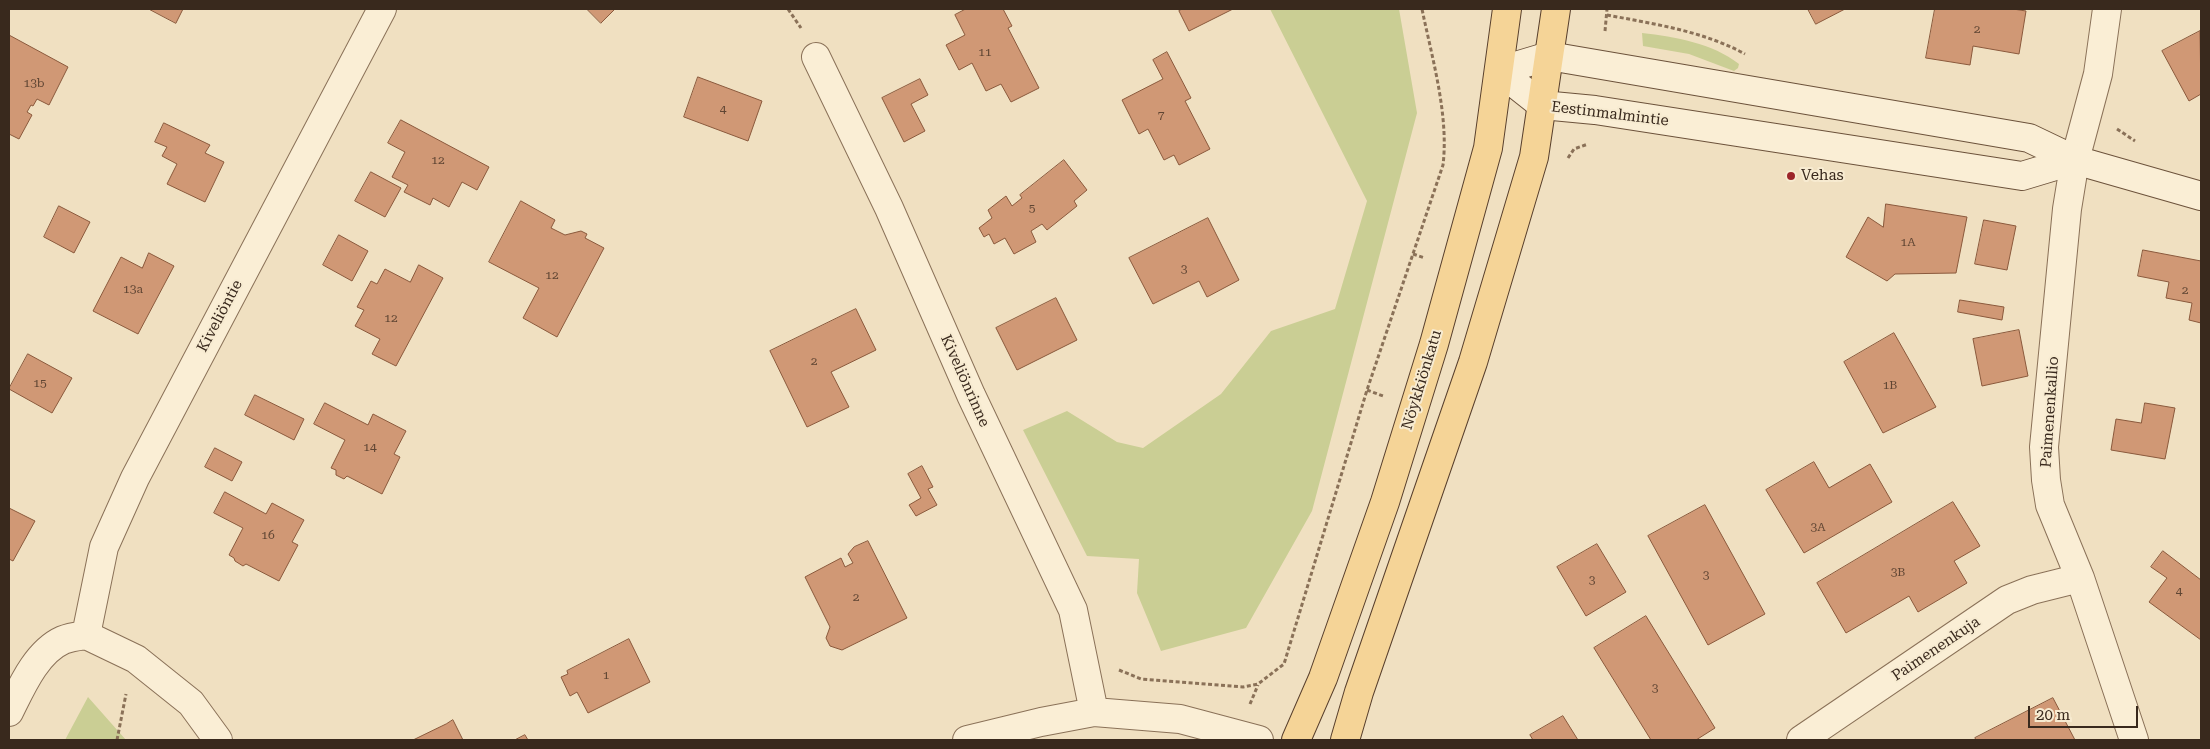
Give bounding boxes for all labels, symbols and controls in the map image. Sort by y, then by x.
house number: 2 [1974,22,1980,36]
house number: 11 [978,45,992,59]
house number: 13b [23,76,45,90]
street label: Eestinmalmintie [1550,98,1670,130]
house number: 4 [720,102,726,116]
house number: 7 [1158,108,1164,122]
house number: 12 [431,153,445,167]
place label: Vehas [1801,167,1844,185]
marker: Vehas [1785,170,1797,182]
house number: 5 [1029,201,1035,215]
house number: 1A [1900,235,1916,249]
house number: 3 [1181,262,1187,276]
house number: 12 [545,268,559,282]
street label: Kiveliöntie [193,277,247,355]
house number: 13a [123,282,143,296]
house number: 2 [2182,283,2188,297]
house number: 12 [384,311,398,325]
street label: Nöykkiönkatu [1398,328,1446,432]
street label: Kiveliönrinne [937,332,993,430]
house number: 2 [811,354,817,368]
street label: Paimenenkallio [2037,356,2063,468]
house number: 15 [33,376,47,390]
house number: 1B [1883,378,1897,392]
house number: 14 [363,440,377,454]
house number: 3A [1810,520,1826,534]
house number: 16 [261,528,275,542]
house number: 3B [1891,565,1905,579]
house number: 3 [1703,568,1709,582]
house number: 3 [1589,573,1595,587]
house number: 4 [2176,584,2182,598]
house number: 2 [853,590,859,604]
street label: Paimenenkuja [1888,613,1984,685]
house number: 1 [603,668,609,682]
house number: 3 [1652,681,1658,695]
scale bar [2030,696,2140,728]
text: 20 m [2036,706,2070,724]

